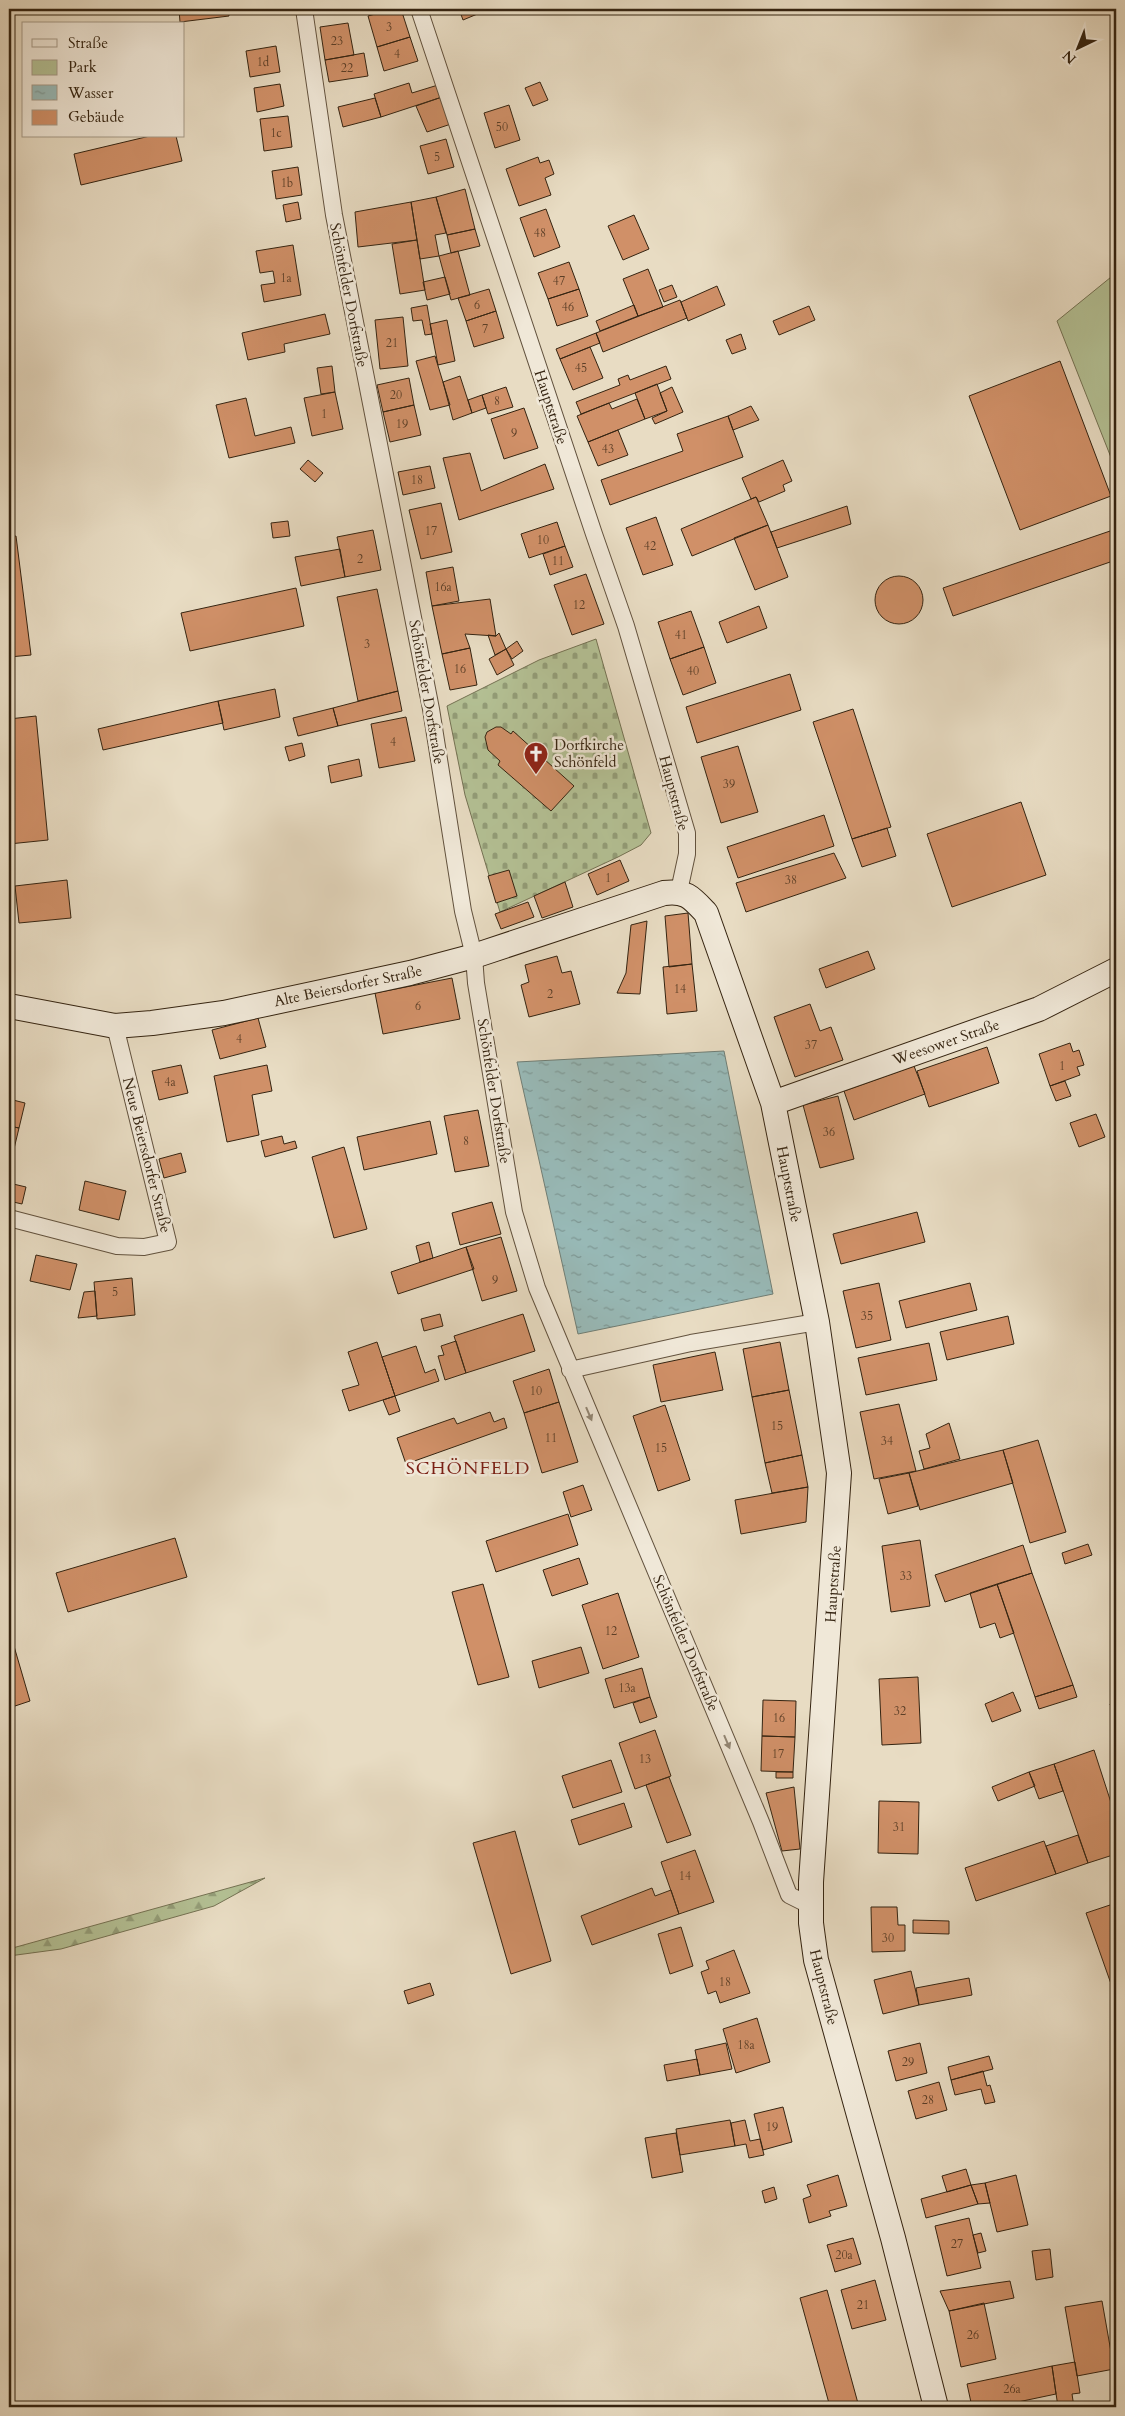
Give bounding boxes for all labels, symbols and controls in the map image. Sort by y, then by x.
house number: 3 [386,19,392,35]
legend [22,22,185,138]
north arrow [1052,22,1102,72]
text: Straße [68,33,108,53]
house number: 23 [331,33,343,49]
house number: 4 [394,46,400,62]
text: N [1059,46,1080,68]
house number: 1d [257,54,270,70]
text: Park [68,57,97,77]
house number: 22 [341,60,353,76]
text: Wasser [67,83,114,103]
text: Gebäude [68,107,125,127]
house number: 50 [496,119,508,135]
house number: 1c [270,125,282,141]
house number: 5 [434,149,440,165]
house number: 1b [281,175,293,191]
street label: Schönfelder Dorfstraße [325,221,373,369]
house number: 48 [534,225,546,241]
house number: 1a [280,270,292,286]
house number: 47 [553,273,565,289]
house number: 6 [474,297,480,313]
house number: 46 [562,299,574,315]
house number: 7 [482,321,488,337]
house number: 21 [386,335,398,351]
house number: 45 [575,360,587,376]
street label: Hauptstraße [530,367,573,447]
house number: 20 [390,387,402,403]
house number: 8 [494,393,500,409]
house number: 1 [321,406,327,422]
house number: 19 [396,416,408,432]
house number: 9 [511,425,517,441]
house number: 43 [602,441,614,457]
house number: 18 [411,472,423,488]
house number: 17 [425,523,437,539]
house number: 10 [537,532,549,548]
house number: 42 [644,538,656,554]
house number: 2 [357,551,363,567]
house number: 11 [552,553,564,569]
house number: 16a [434,579,453,595]
house number: 12 [573,597,585,613]
street label: Schönfelder Dorfstraße [404,618,450,766]
house number: 41 [675,627,687,643]
house number: 3 [364,636,370,652]
house number: 16 [454,661,466,677]
house number: 40 [687,663,699,679]
house number: 4 [390,734,396,750]
place label: Dorfkirche Schönfeld [554,735,624,772]
church icon: Dorfkirche Schönfeld [523,741,549,775]
street label: Hauptstraße [654,753,694,833]
house number: 39 [723,776,735,792]
house number: 1 [605,870,611,886]
house number: 38 [785,872,797,888]
street label: Alte Beiersdorfer Straße [272,960,424,1011]
house number: 14 [674,981,686,997]
house number: 2 [547,986,553,1002]
house number: 6 [415,998,421,1014]
street label: Weesower Straße [889,1014,1002,1070]
street label: Schönfelder Dorfstraße [473,1017,515,1165]
house number: 4 [236,1031,242,1047]
house number: 37 [805,1037,817,1053]
house number: 1 [1059,1058,1065,1074]
house number: 4a [164,1074,176,1090]
street label: Neue Beiersdorfer Straße [118,1075,176,1235]
house number: 36 [823,1124,835,1140]
house number: 8 [463,1133,469,1149]
street label: Hauptstraße [772,1144,806,1224]
house number: 9 [492,1272,498,1288]
house number: 5 [112,1284,118,1300]
house number: 35 [861,1308,873,1324]
house number: 10 [530,1383,542,1399]
one-way arrow [586,1407,593,1422]
house number: 15 [771,1418,783,1434]
house number: 11 [545,1430,557,1446]
house number: 34 [881,1433,893,1449]
house number: 15 [655,1440,667,1456]
district label: SCHÖNFELD [406,1456,530,1481]
street label: Hauptstraße [820,1544,846,1623]
house number: 33 [900,1568,912,1584]
street label: Schönfelder Dorfstraße [648,1572,724,1715]
house number: 12 [605,1623,617,1639]
house number: 13a [618,1680,637,1696]
house number: 32 [894,1703,906,1719]
house number: 16 [773,1710,785,1726]
one-way arrow [724,1734,731,1749]
house number: 17 [772,1746,784,1762]
house number: 13 [639,1751,651,1767]
house number: 31 [893,1819,905,1835]
house number: 14 [679,1868,691,1884]
house number: 30 [882,1930,894,1946]
street label: Hauptstraße [805,1947,843,2027]
house number: 18 [719,1974,731,1990]
house number: 18a [737,2037,756,2053]
house number: 29 [902,2054,914,2070]
house number: 28 [922,2092,934,2108]
house number: 19 [766,2119,778,2135]
house number: 27 [951,2236,963,2252]
house number: 20a [835,2247,854,2263]
house number: 21 [857,2297,869,2313]
house number: 26 [967,2327,979,2343]
house number: 26a [1003,2381,1022,2397]

